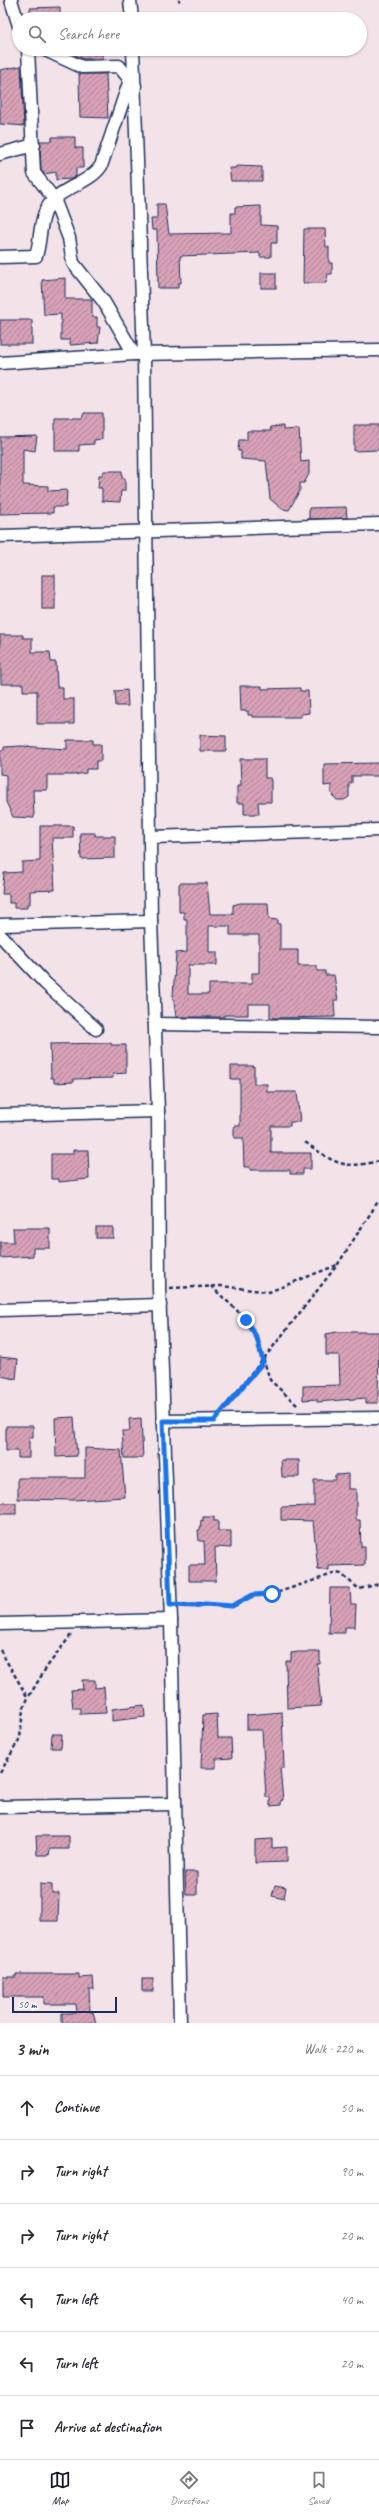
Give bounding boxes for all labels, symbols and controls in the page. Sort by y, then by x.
search box [12,12,367,56]
icon: search [26,23,48,45]
text: Search here [58,25,119,44]
route end [237,1311,255,1329]
route start [263,1585,281,1603]
scale bar [12,1995,117,2014]
text: 50 m [18,1997,37,2011]
text: 3 min [16,2039,49,2060]
text: Walk · 220 m [304,2041,363,2057]
icon: ahead [16,2097,38,2119]
text: Continue [54,2098,99,2117]
text: 50 m [341,2100,363,2116]
icon: right [16,2161,38,2183]
text: Turn right [54,2162,107,2181]
text: 90 m [341,2164,363,2180]
icon: right [16,2225,38,2247]
text: Turn right [54,2226,107,2245]
text: 20 m [341,2228,363,2244]
icon: left [16,2289,38,2311]
text: Turn left [54,2290,97,2309]
text: 40 m [341,2292,363,2308]
icon: left [16,2353,38,2375]
text: Turn left [54,2354,97,2373]
text: 20 m [341,2356,363,2372]
icon: arrive [16,2417,38,2439]
text: Arrive at destination [54,2418,161,2437]
tab: Map [49,2469,71,2507]
tab: Directions [170,2469,209,2507]
tab: Saved [308,2469,330,2507]

